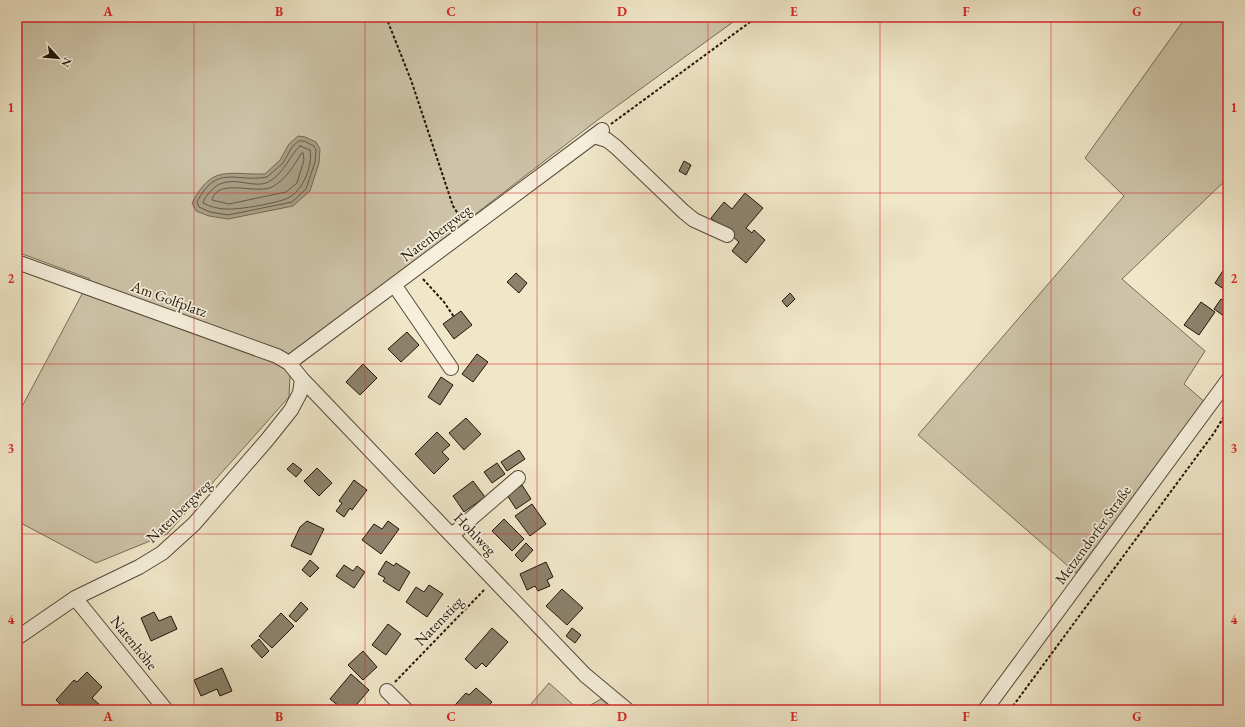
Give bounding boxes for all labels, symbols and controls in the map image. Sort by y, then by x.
text: A [102,3,113,20]
text: B [275,3,283,20]
text: C [446,3,456,20]
text: D [617,3,627,20]
text: E [790,3,798,20]
text: F [962,3,970,20]
text: G [1132,3,1142,20]
north arrow [38,38,78,78]
text: N [59,55,75,70]
text: 1 [8,99,15,116]
text: 1 [1231,99,1238,116]
street label: Natenbergweg [397,200,475,265]
text: 2 [8,270,15,287]
text: 2 [1231,270,1238,287]
street label: Am Golfplatz [128,276,210,321]
text: 3 [8,440,15,457]
text: 3 [1231,440,1238,457]
street label: Natenbergweg [142,474,216,547]
street label: Metzendorfer Straße [1050,481,1135,588]
street label: Hohlweg [450,508,501,560]
street label: Natenstieg [410,591,467,650]
text: 4 [8,611,15,628]
text: 4 [1231,611,1238,628]
street label: Natenhöhe [107,612,162,674]
text: A [102,708,113,725]
text: B [275,708,283,725]
text: C [446,708,456,725]
text: D [617,708,627,725]
text: E [790,708,798,725]
text: F [962,708,970,725]
text: G [1132,708,1142,725]

